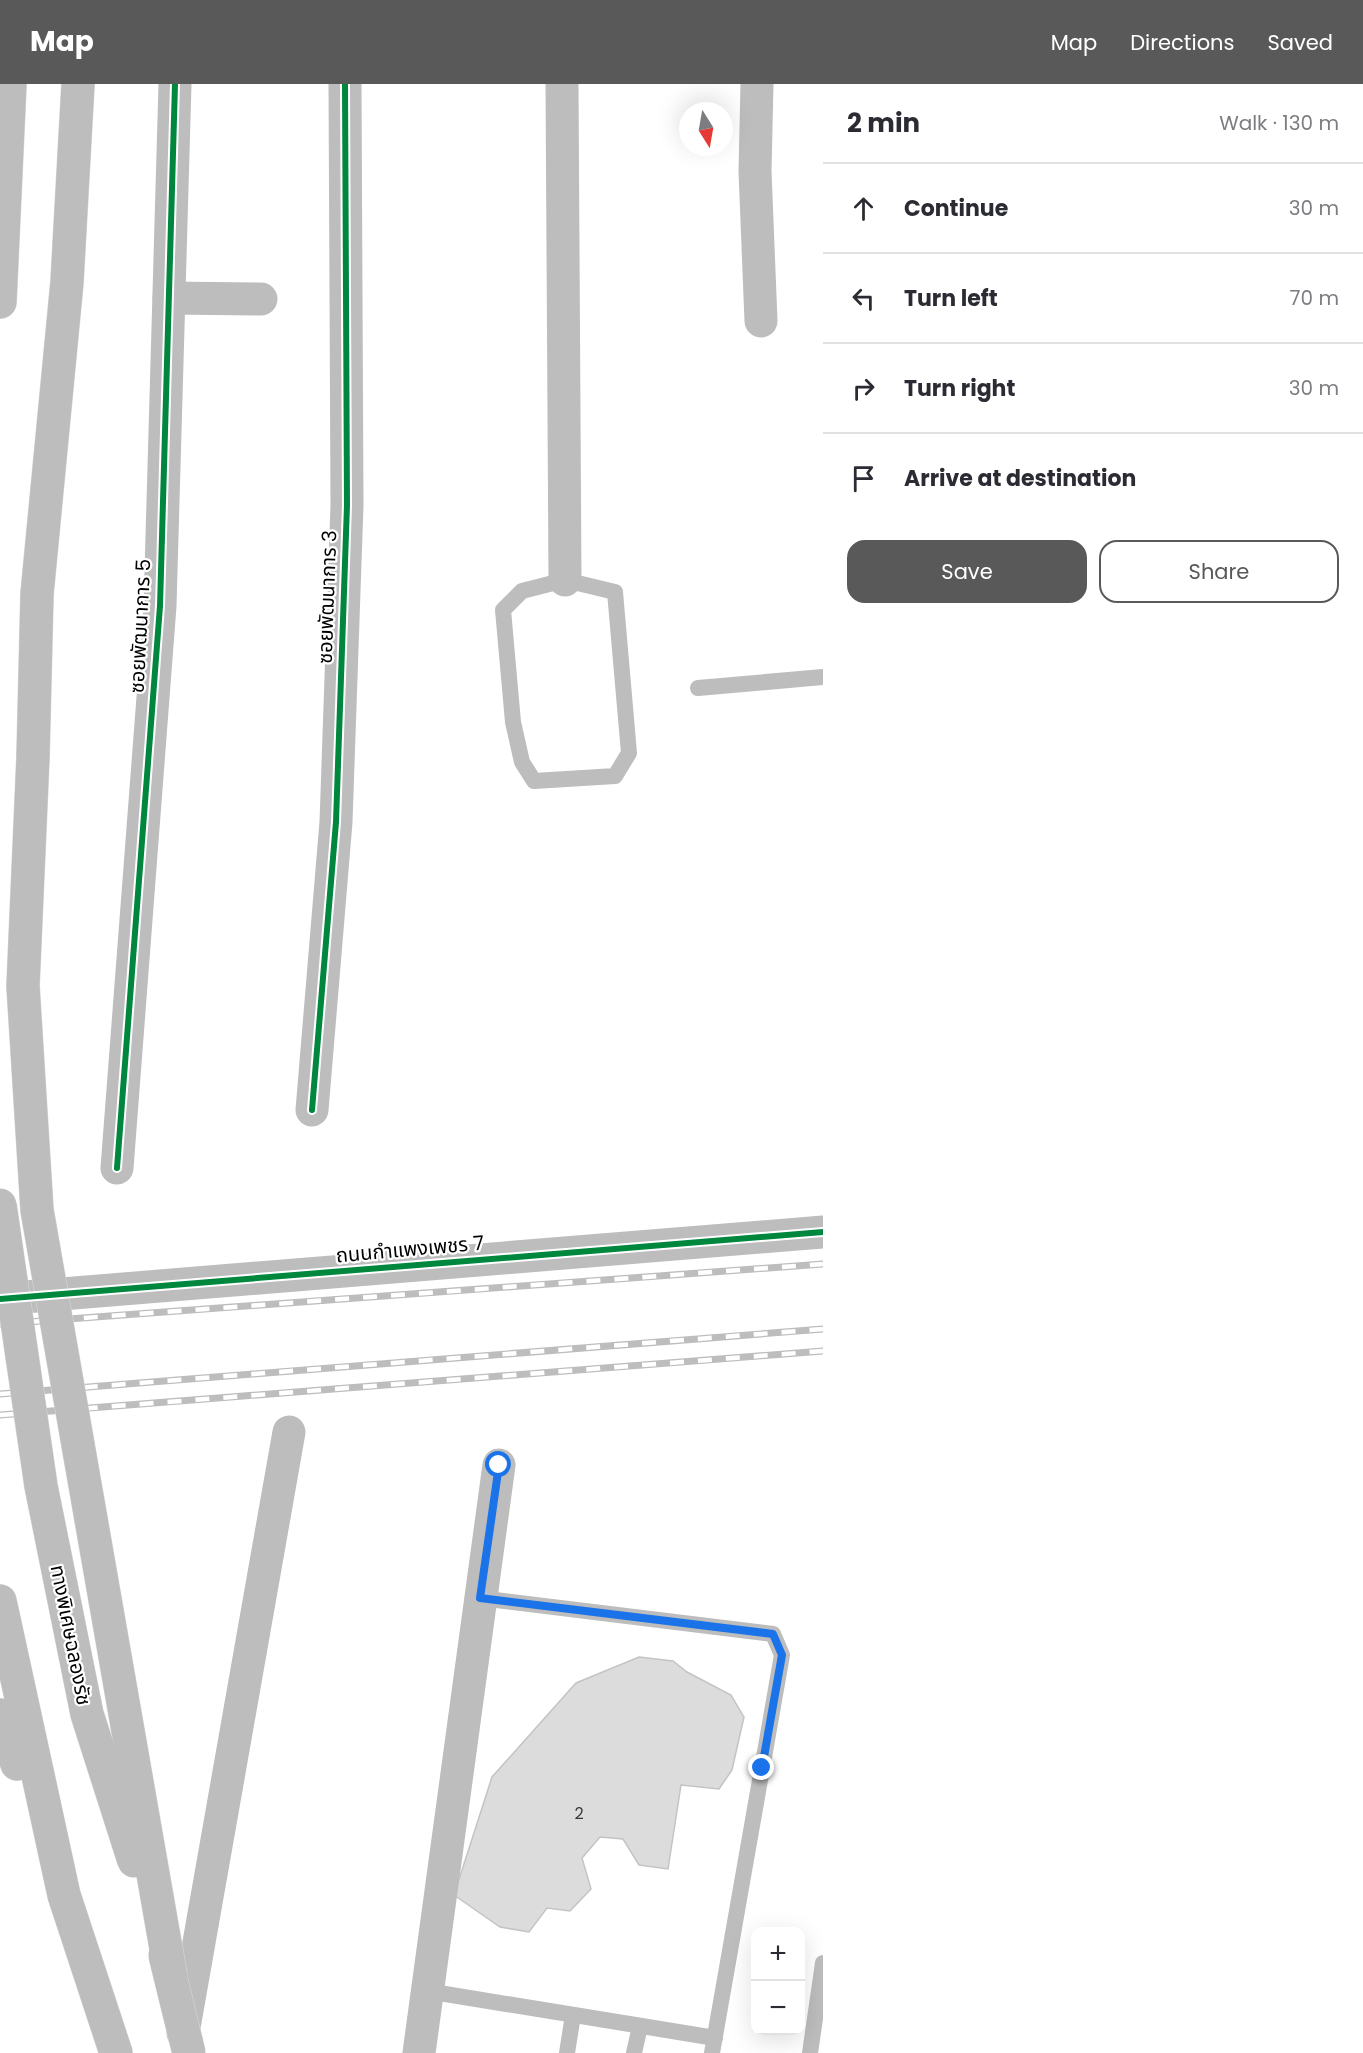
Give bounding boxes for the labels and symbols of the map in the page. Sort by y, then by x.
north arrow [679,102,733,156]
street label: ซอยพัฒนาการ 3 [311,530,343,664]
street label: ซอยพัฒนาการ 5 [122,558,158,694]
street label: ถนนกำแพงเพชร 7 [335,1229,485,1269]
route start [485,1451,511,1477]
street label: ทางพิเศษฉลองรัช [44,1562,98,1708]
route end [748,1754,774,1780]
house number: 2 [574,1802,584,1825]

